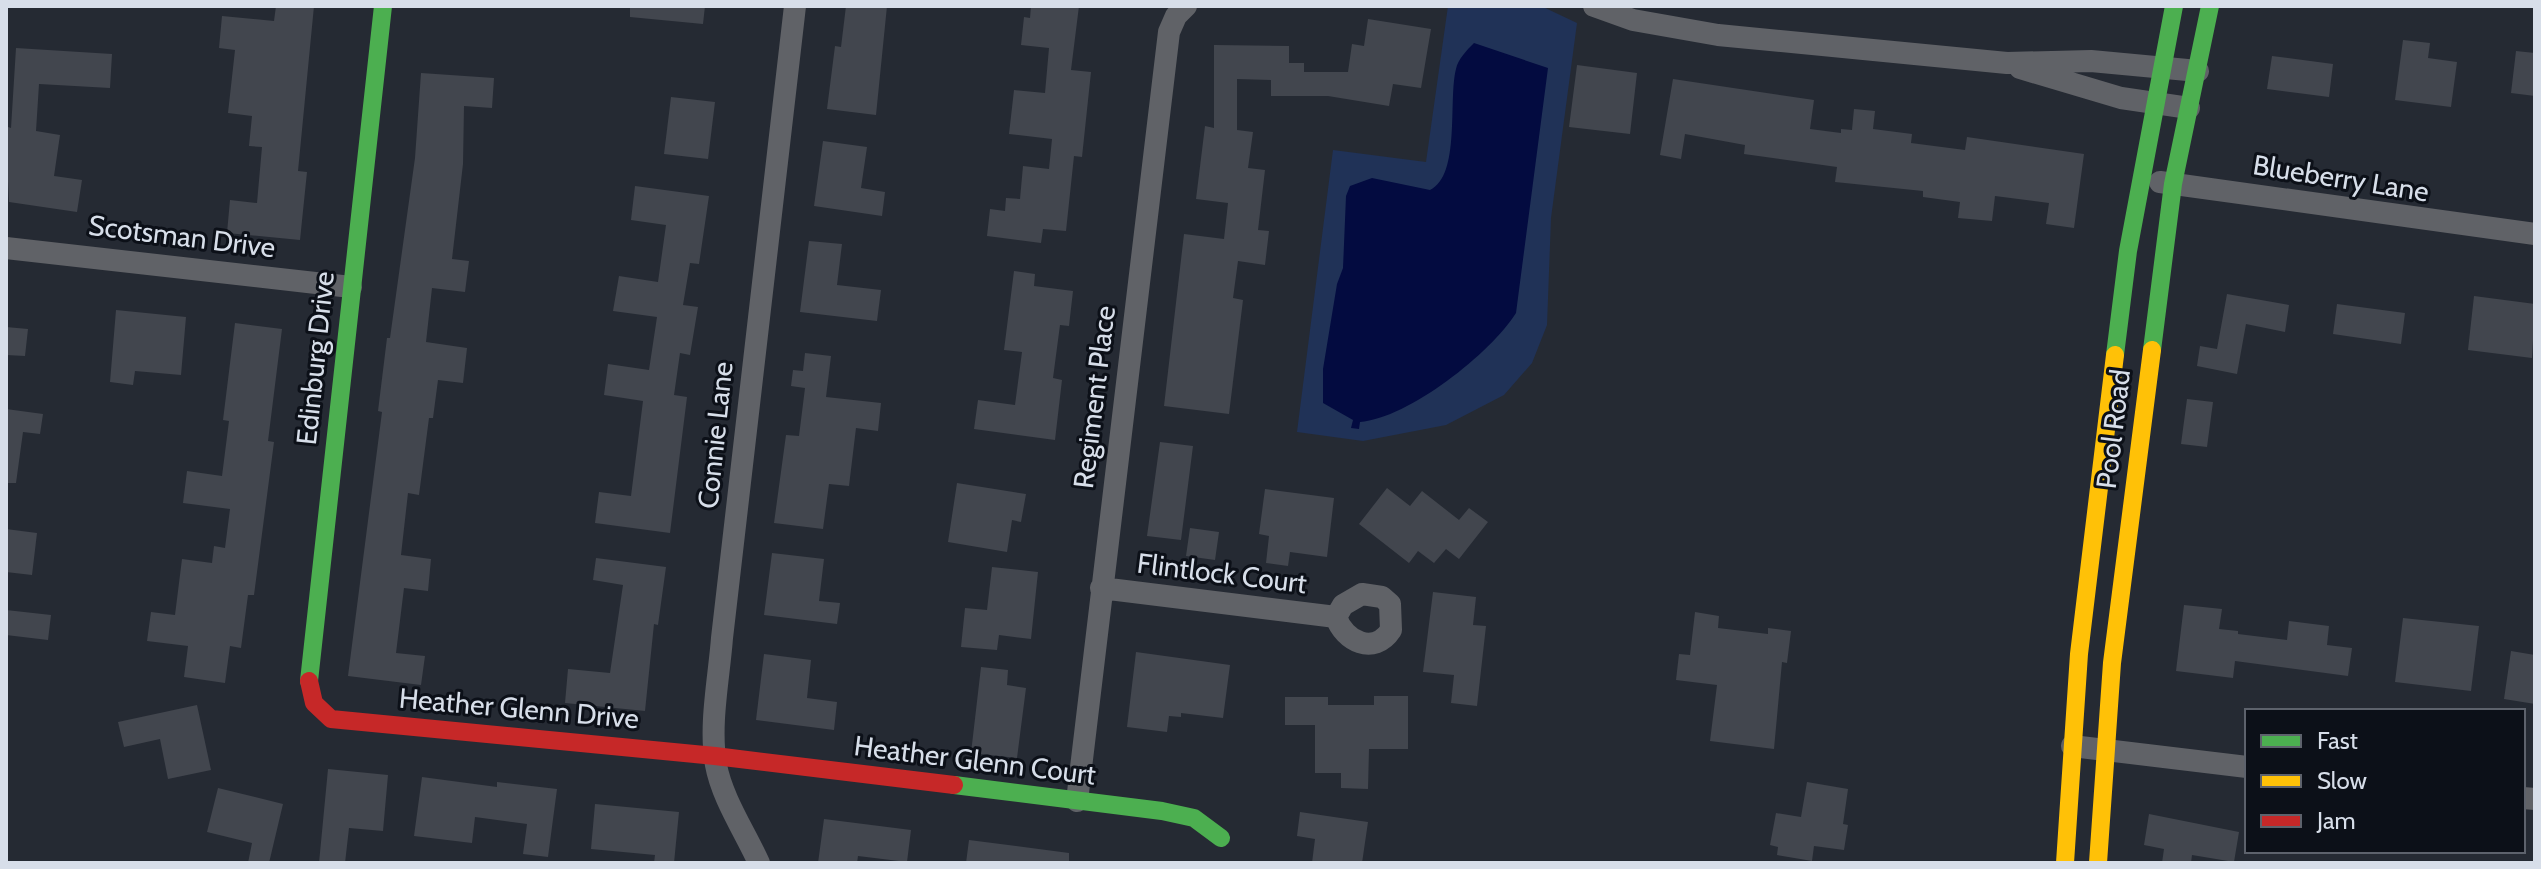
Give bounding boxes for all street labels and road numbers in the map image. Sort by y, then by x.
street label: Blueberry Lane [2251,147,2431,209]
street label: Scotsman Drive [87,208,277,264]
street label: Edinburg Drive [289,270,341,446]
street label: Regiment Place [1066,304,1122,490]
street label: Connie Lane [690,360,740,510]
street label: Pool Road [2089,367,2137,491]
street label: Flintlock Court [1135,546,1309,600]
street label: Heather Glenn Drive [398,681,640,735]
street label: Heather Glenn Court [852,728,1098,792]

